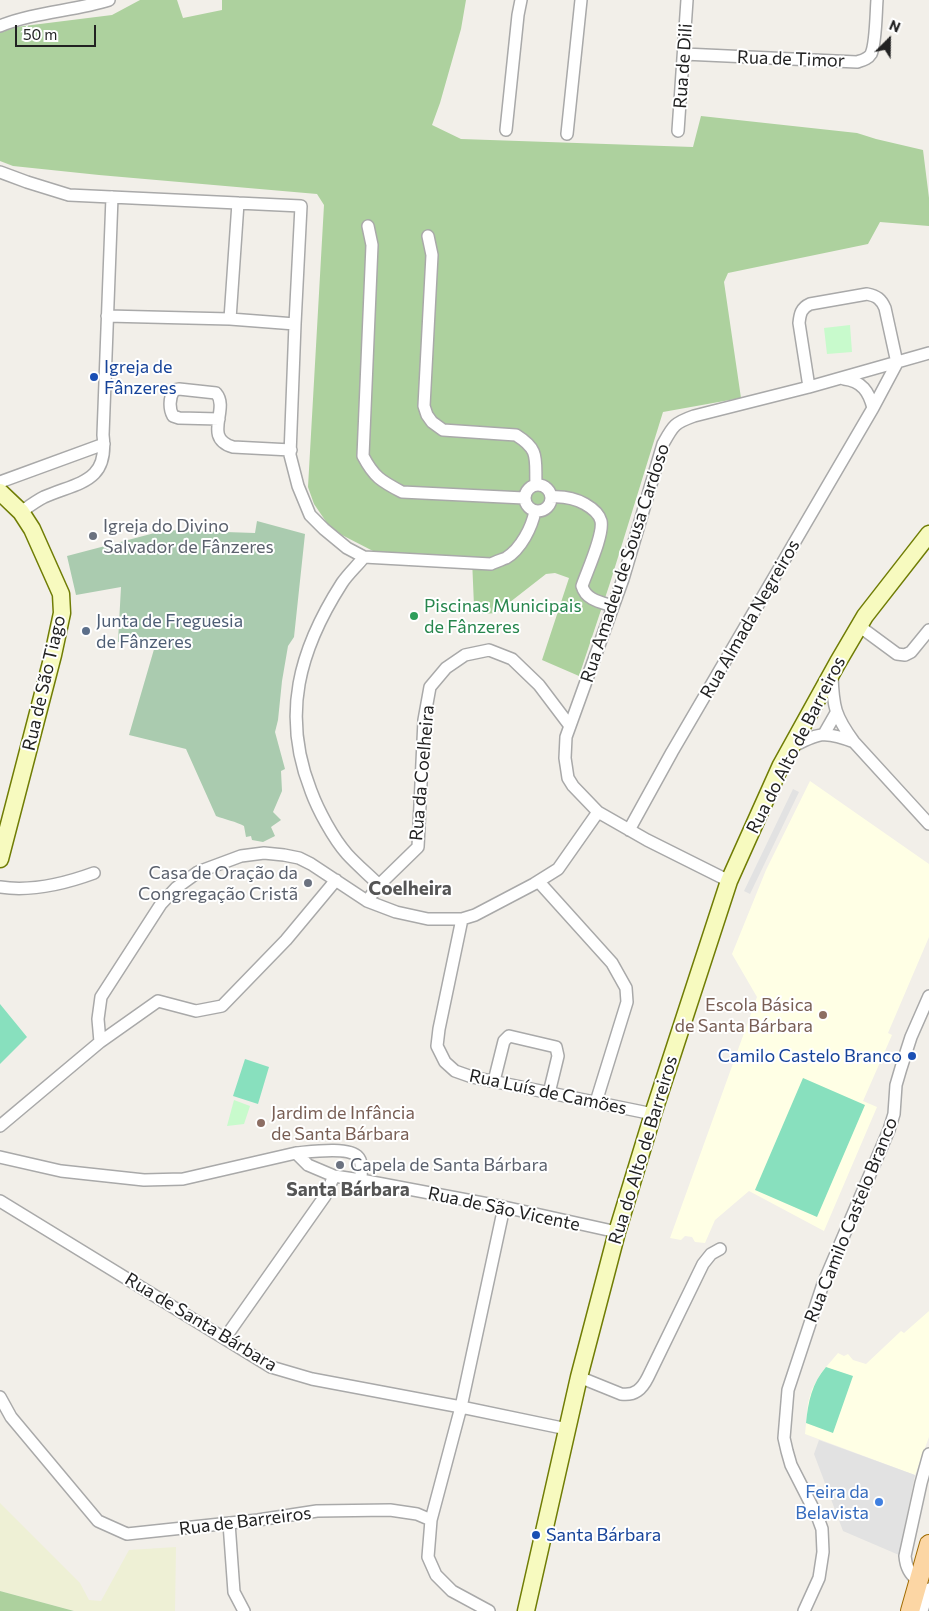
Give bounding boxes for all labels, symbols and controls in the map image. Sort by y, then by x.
scale bar [18,15,99,47]
north arrow [864,15,914,65]
text: N [887,16,903,36]
street label: Rua de Dili [669,23,697,109]
text: 50 m [23,25,57,43]
street label: Rua de Timor [737,46,845,72]
place label: Igreja de Fânzeres [104,356,177,398]
marker: Igreja de Fânzeres [88,371,100,383]
street label: Rua Amadeu de Sousa Cardoso [576,441,674,685]
place label: Igreja do Divino Salvador de Fânzeres [103,515,274,558]
marker: Igreja do Divino Salvador de Fânzeres [87,530,99,542]
street label: Rua Almada Negreiros [696,536,804,702]
place label: Piscinas Municipais de Fânzeres [424,595,582,638]
place label: Junta de Freguesia de Fânzeres [96,610,243,652]
marker: Piscinas Municipais de Fânzeres [408,610,420,622]
street label: Rua de São Tiago [18,613,70,753]
marker: Junta de Freguesia de Fânzeres [80,625,92,637]
street label: Rua do Alto de Barreiros [742,653,850,837]
street label: Rua da Coelheira [405,704,439,842]
place label: Casa de Oração da Congregação Cristã [138,862,298,904]
marker: Casa de Oração da Congregação Cristã [302,877,314,889]
district label: Coelheira [368,878,452,900]
place label: Escola Básica de Santa Bárbara [675,994,813,1036]
marker: Escola Básica de Santa Bárbara [817,1009,829,1021]
place label: Camilo Castelo Branco [718,1045,902,1067]
marker: Camilo Castelo Branco [906,1050,918,1062]
street label: Rua do Alto de Barreiros [604,1053,682,1247]
street label: Rua Luís de Camões [467,1065,629,1119]
place label: Jardim de Infância de Santa Bárbara [271,1102,415,1144]
street label: Rua Camilo Castelo Branco [800,1114,902,1326]
marker: Jardim de Infância de Santa Bárbara [255,1117,267,1129]
place label: Capela de Santa Bárbara [350,1154,548,1176]
marker: Capela de Santa Bárbara [334,1159,346,1171]
district label: Santa Bárbara [286,1179,410,1201]
street label: Rua de São Vicente [426,1182,582,1236]
street label: Rua de Santa Bárbara [121,1268,281,1376]
place label: Feira da Belavista [795,1481,869,1524]
marker: Feira da Belavista [873,1496,885,1508]
street label: Rua de Barreiros [178,1502,312,1540]
place label: Santa Bárbara [546,1524,661,1546]
marker: Santa Bárbara [530,1529,542,1541]

